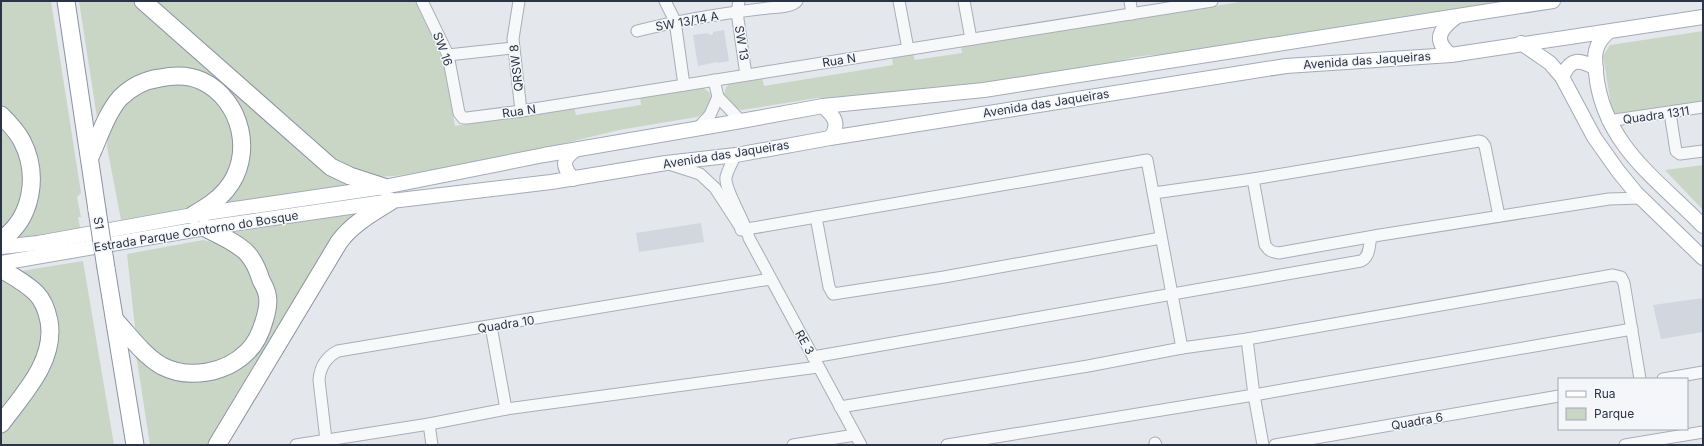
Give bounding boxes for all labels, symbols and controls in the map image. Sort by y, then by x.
street label: SW 13/14 A [654,8,720,34]
street label: SW 13 [732,24,752,62]
street label: SW 16 [430,30,456,68]
street label: QRSW 8 [506,44,526,92]
street label: Avenida das Jaqueiras [1303,48,1431,72]
street label: Rua N [821,50,857,70]
street label: Avenida das Jaqueiras [982,86,1110,120]
street label: Rua N [501,101,537,121]
street label: Quadra 1311 [1622,103,1690,127]
street label: Avenida das Jaqueiras [662,137,790,171]
street label: Estrada Parque Contorno do Bosque [93,207,299,255]
street label: S1 [91,216,107,230]
street label: Quadra 10 [476,312,536,336]
street label: RE 3 [792,327,818,357]
legend [1558,378,1688,430]
text: Rua [1594,386,1616,401]
text: Parque [1594,406,1634,421]
street label: Quadra 6 [1390,409,1444,433]

